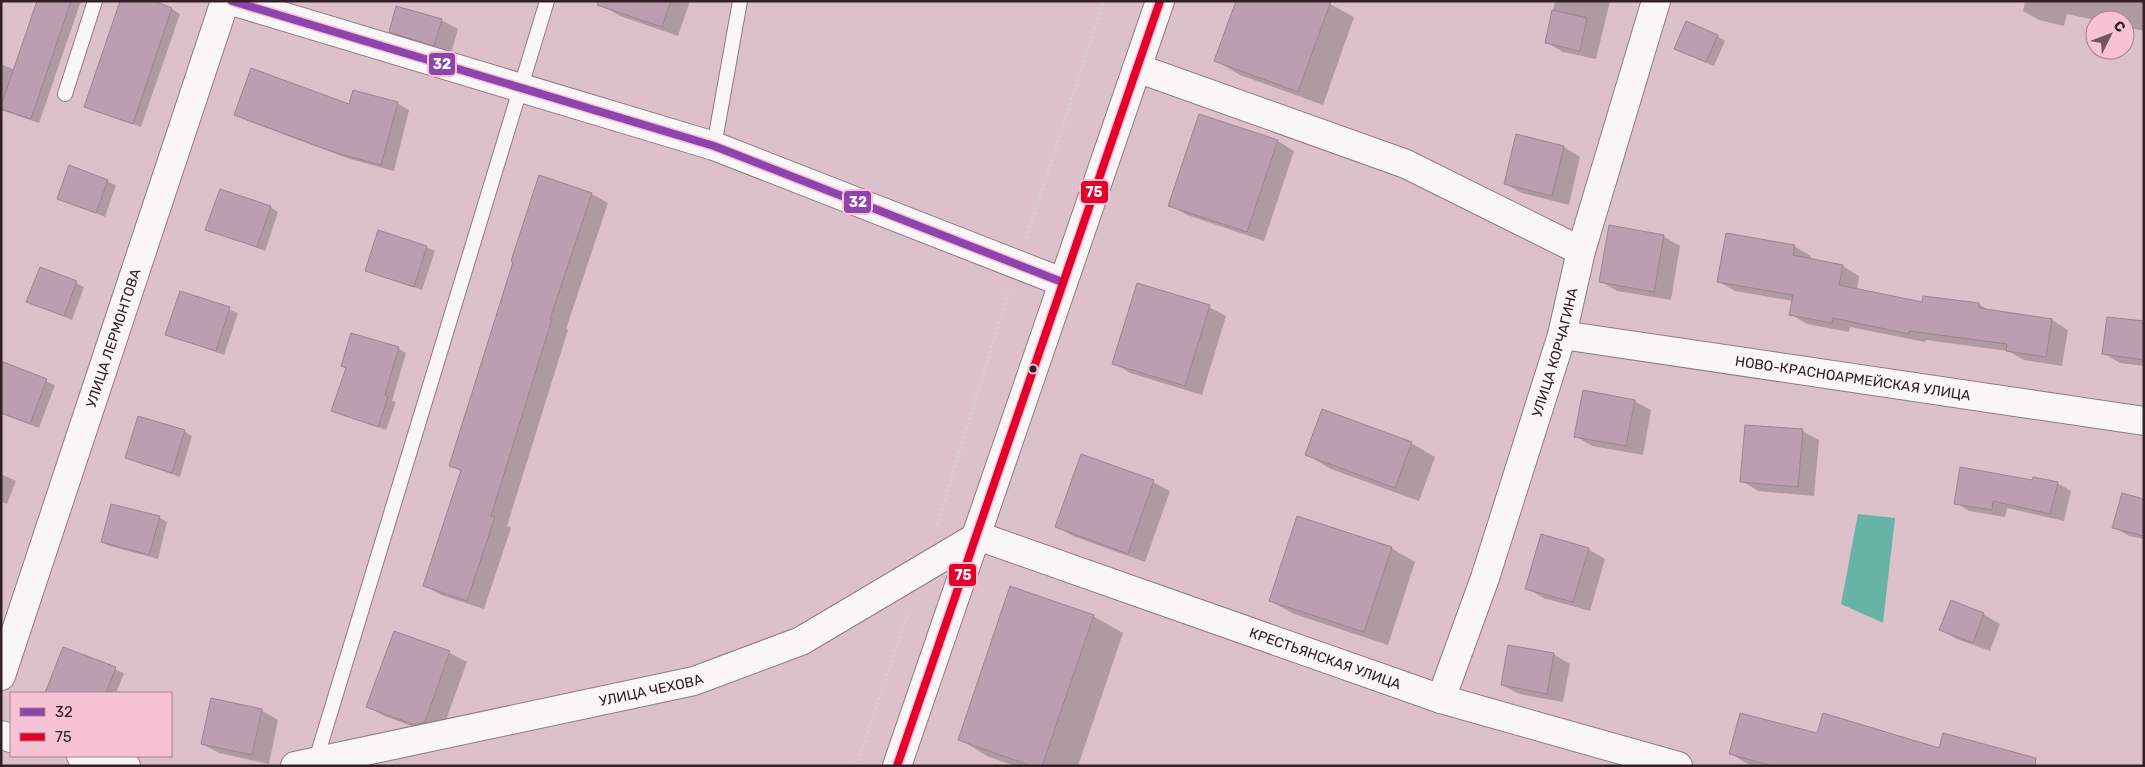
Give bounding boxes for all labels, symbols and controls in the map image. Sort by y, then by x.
north arrow [2085,10,2135,60]
text: С [2110,17,2129,36]
line badge: 32 [428,52,456,76]
text: 32 [433,56,451,73]
line badge: 75 [1080,180,1109,204]
text: 75 [1085,184,1103,201]
line badge: 32 [843,190,872,214]
text: 32 [849,194,867,211]
street label: УЛИЦА ЛЕРМОНТОВА [83,266,145,410]
street label: УЛИЦА КОРЧАГИНА [1529,286,1582,419]
street label: НОВО-КРАСНОАРМЕЙСКАЯ УЛИЦА [1734,353,1972,404]
unlabelled marker [1028,364,1038,374]
line badge: 75 [948,563,977,587]
text: 75 [954,567,972,584]
street label: КРЕСТЬЯНСКАЯ УЛИЦА [1247,624,1404,693]
street label: УЛИЦА ЧЕХОВА [598,670,706,710]
legend [10,692,172,757]
text: 32 [55,703,73,721]
text: 75 [55,728,72,746]

